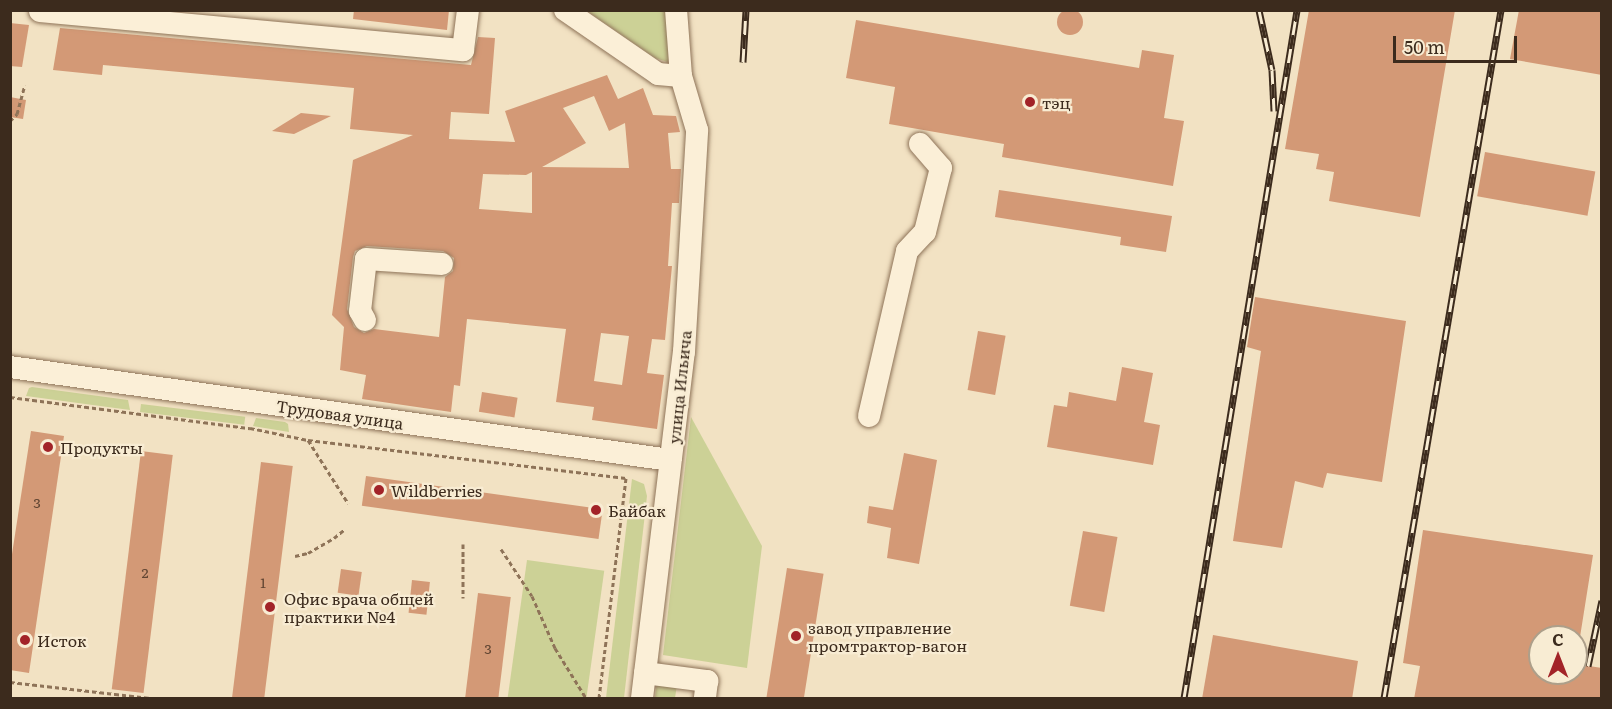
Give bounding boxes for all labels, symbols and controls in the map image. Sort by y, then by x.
scale bar [1396,24,1520,62]
text: 50 m [1404,33,1445,60]
place label: тэц [1042,92,1070,112]
marker: тэц [1023,95,1037,109]
street label: улица Ильича [663,329,695,445]
street label: Трудовая улица [275,396,405,432]
place label: Продукты [60,437,143,457]
marker: Продукты [41,440,55,454]
place label: Wildberries [391,480,482,500]
marker: Wildberries [372,483,386,497]
house number: 3 [33,494,41,510]
place label: Байбак [608,500,666,520]
marker: Байбак [589,503,603,517]
house number: 2 [141,564,149,580]
house number: 1 [260,574,266,590]
place label: Офис врача общей практики №4 [284,588,434,626]
marker: Офис врача общей практики №4 [261,598,279,616]
place label: завод управление промтрактор-вагон [808,617,967,655]
north arrow [1528,625,1588,685]
text: С [1552,627,1564,651]
marker: завод управление промтрактор-вагон [789,629,803,643]
place label: Исток [37,630,87,650]
marker: Исток [18,633,32,647]
house number: 3 [484,640,492,656]

